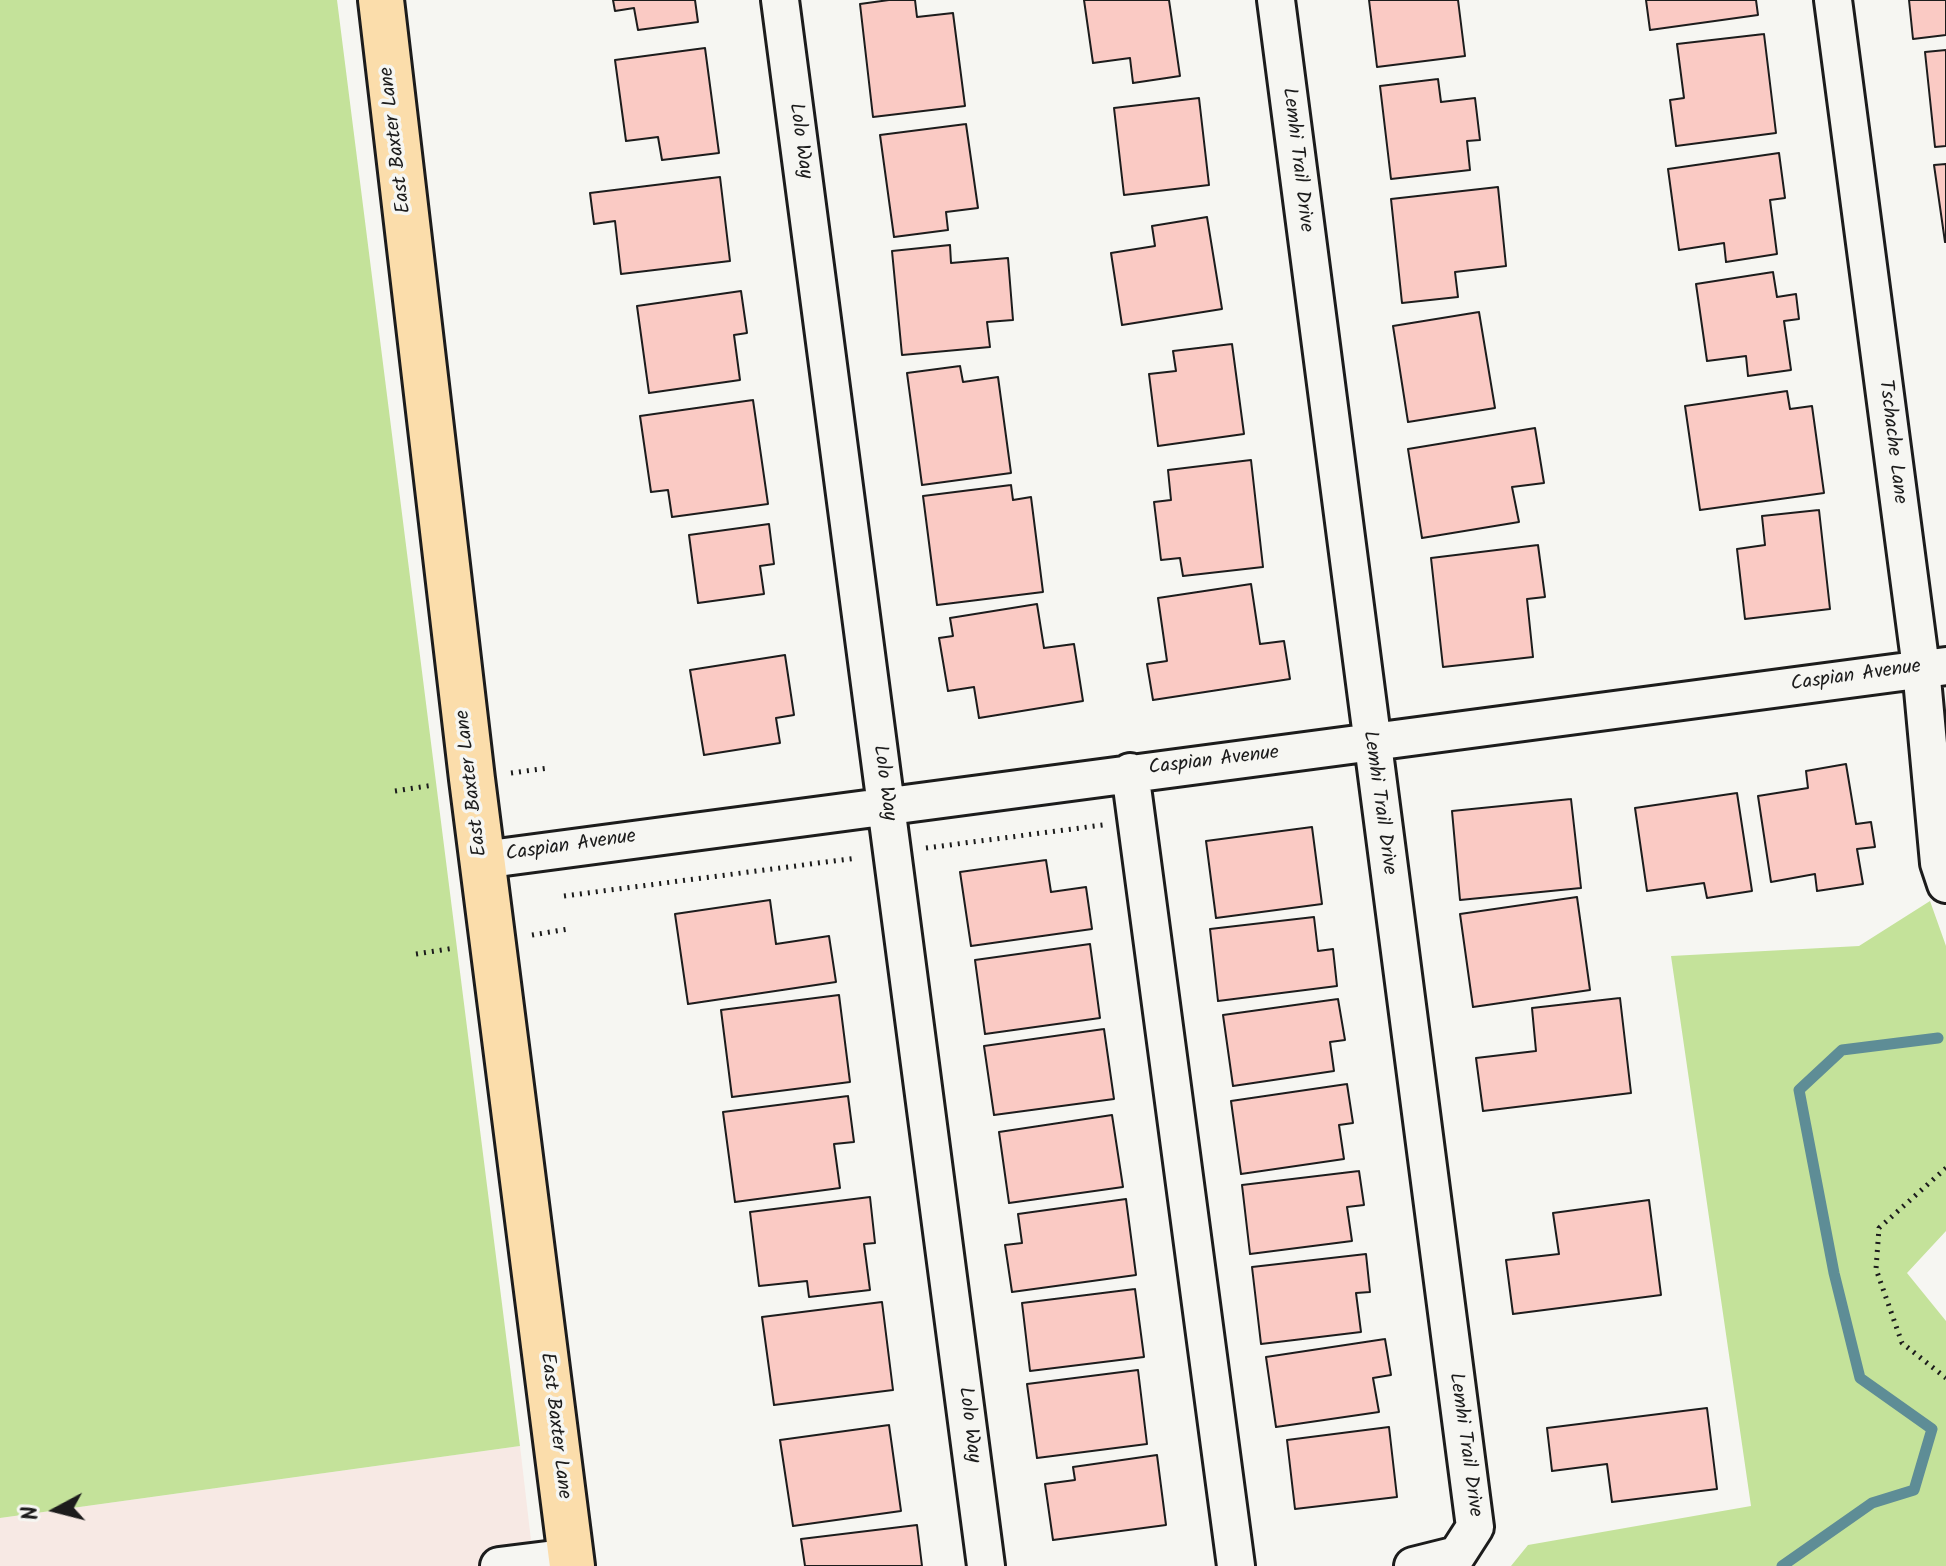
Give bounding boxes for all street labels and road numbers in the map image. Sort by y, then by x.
street label: East Baxter Lane [376,65,418,215]
street label: Lemhi Trail Drive [1275,86,1317,234]
street label: Lolo Way [782,102,816,180]
street label: Tschache Lane [1871,379,1911,505]
street label: Caspian Avenue [1789,656,1923,698]
street label: East Baxter Lane [452,708,494,858]
street label: Lemhi Trail Drive [1356,729,1400,877]
street label: Caspian Avenue [1147,742,1281,782]
street label: Lolo Way [866,744,900,822]
street label: Caspian Avenue [504,826,638,868]
street label: East Baxter Lane [533,1351,575,1501]
street label: Lemhi Trail Drive [1442,1371,1486,1519]
street label: Lolo Way [951,1386,985,1464]

